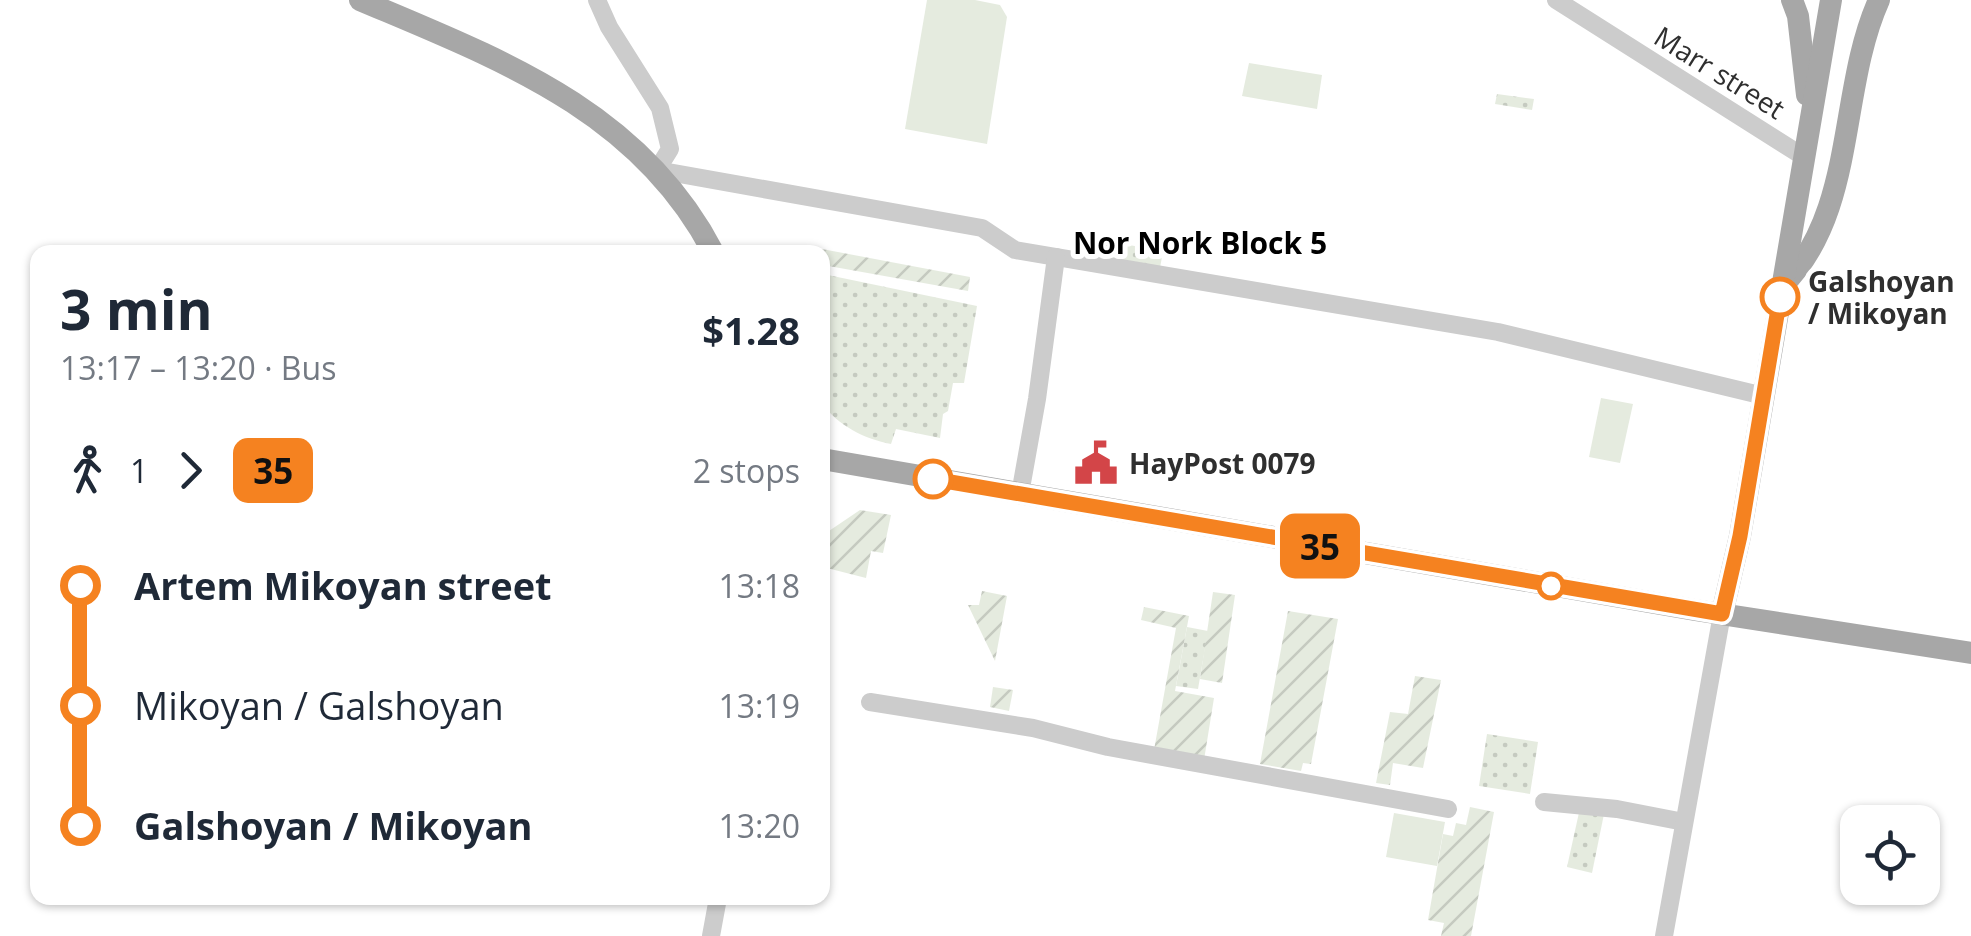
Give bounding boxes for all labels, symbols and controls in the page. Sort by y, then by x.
street label: Marr street [1648,17,1792,127]
district label: Nor Nork Block 5 [1073,222,1327,263]
place label: Galshoyan / Mikoyan [1808,262,1955,332]
text: 3 min [60,271,213,346]
marker: Galshoyan / Mikoyan [1761,278,1799,316]
text: $1.28 [702,304,800,356]
text: 13:17 – 13:20 · Bus [60,346,336,389]
public building icon: HayPost 0079 [1072,439,1120,487]
icon: walk [60,443,115,498]
icon: forward [163,443,218,498]
place label: HayPost 0079 [1129,444,1316,482]
text: 35 [253,447,293,494]
text: 1 [130,449,148,492]
text: 2 stops [693,449,800,492]
unlabelled marker [914,460,952,498]
line badge: 35 [1275,514,1365,578]
text: 35 [1300,523,1340,570]
text: Artem Mikoyan street [134,559,552,611]
text: 13:18 [718,564,800,607]
unlabelled marker [1538,573,1564,599]
text: Mikoyan / Galshoyan [134,679,504,731]
text: 13:19 [718,684,800,727]
text: Galshoyan / Mikoyan [134,799,533,851]
text: 13:20 [718,804,800,847]
map controls [1840,805,1940,905]
button: locate [1840,805,1940,905]

